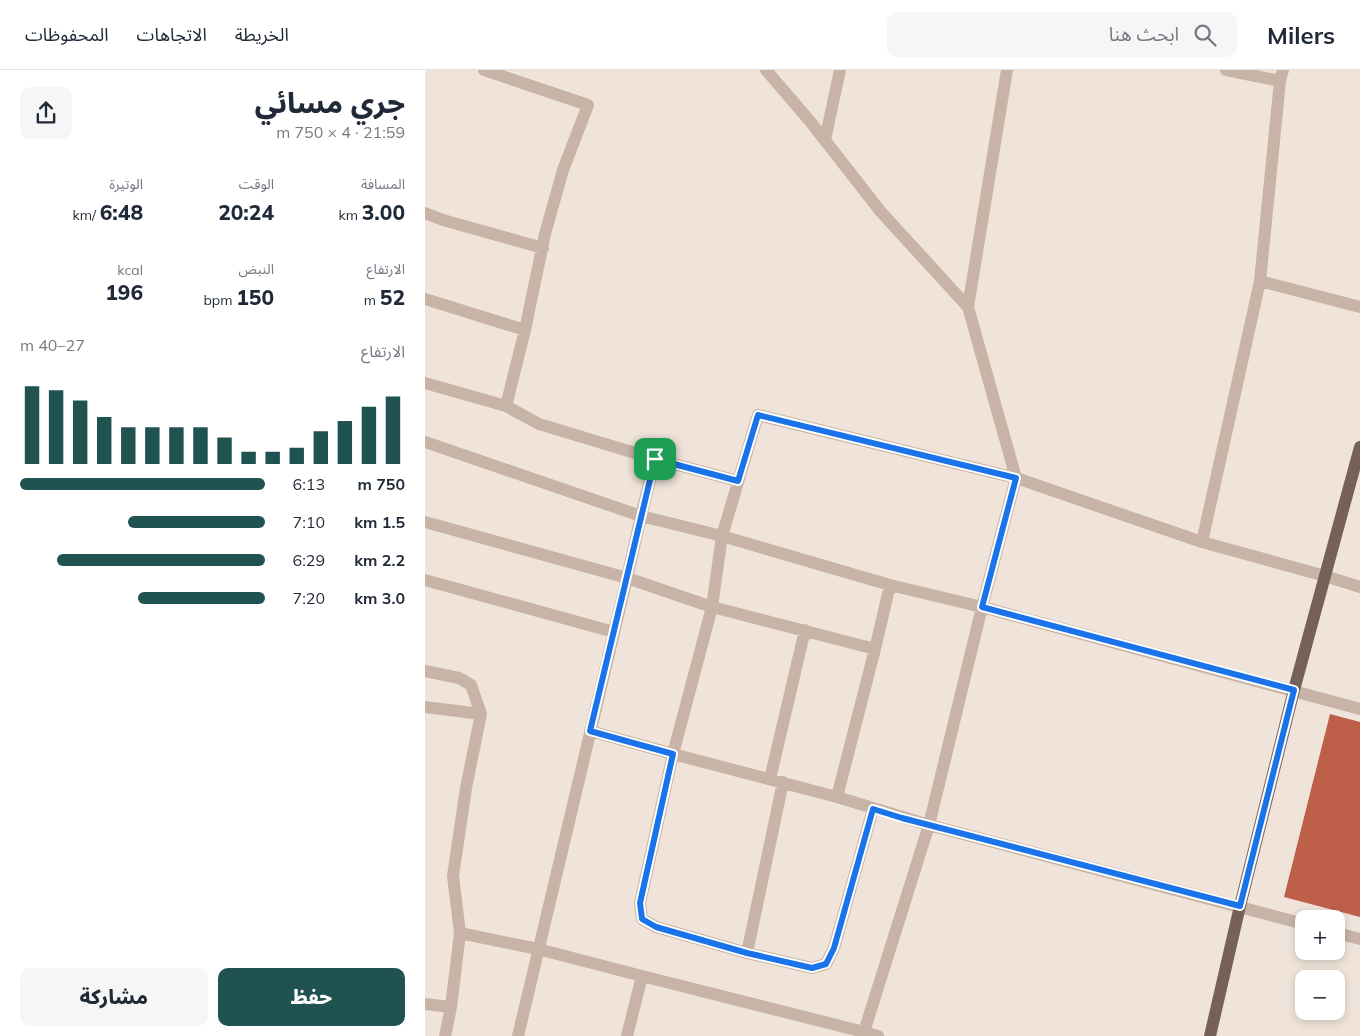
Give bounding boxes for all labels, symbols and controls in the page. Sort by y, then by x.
search box [887,12,1237,57]
text: Milers [1267,20,1335,50]
icon: search [1191,21,1219,49]
text: ابحث هنا [1109,22,1179,46]
text: المحفوظات [25,23,109,46]
text: الاتجاهات [137,23,207,46]
text: الخريطة [235,23,289,46]
text: جري مسائي [255,85,405,120]
button: share [20,87,72,139]
text: 21:59 · 4 × 750 m [276,122,405,142]
text: الوتيرة [109,175,143,193]
text: الوقت [239,175,274,193]
text: المسافة [361,175,405,193]
text: 6:48 [100,199,143,225]
text: 20:24 [218,199,274,225]
text: 3.00 [362,199,405,225]
text: /km [73,206,100,224]
text: km [339,206,362,224]
text: النبض [238,260,274,278]
text: الارتفاع [367,260,405,278]
text: kcal [117,261,143,279]
text: 196 [105,279,143,305]
text: 150 [236,284,274,310]
text: 52 [380,284,405,310]
text: bpm [203,291,236,309]
text: m [364,291,380,309]
text: 27–40 m [20,335,85,355]
text: الارتفاع [361,341,405,361]
pin [634,438,676,480]
icon: arrive [641,445,669,473]
text: 6:13 [293,474,325,494]
text: 750 m [357,474,405,494]
text: 7:10 [293,512,325,532]
text: 1.5 km [354,512,405,532]
text: 6:29 [293,550,325,570]
text: 2.2 km [354,550,405,570]
text: 7:20 [293,588,325,608]
text: 3.0 km [354,588,405,608]
map controls [1295,910,1345,1020]
button: + [1295,910,1345,960]
button: مشاركة [20,968,208,1026]
button: حفظ [218,968,405,1026]
button: − [1295,970,1345,1020]

